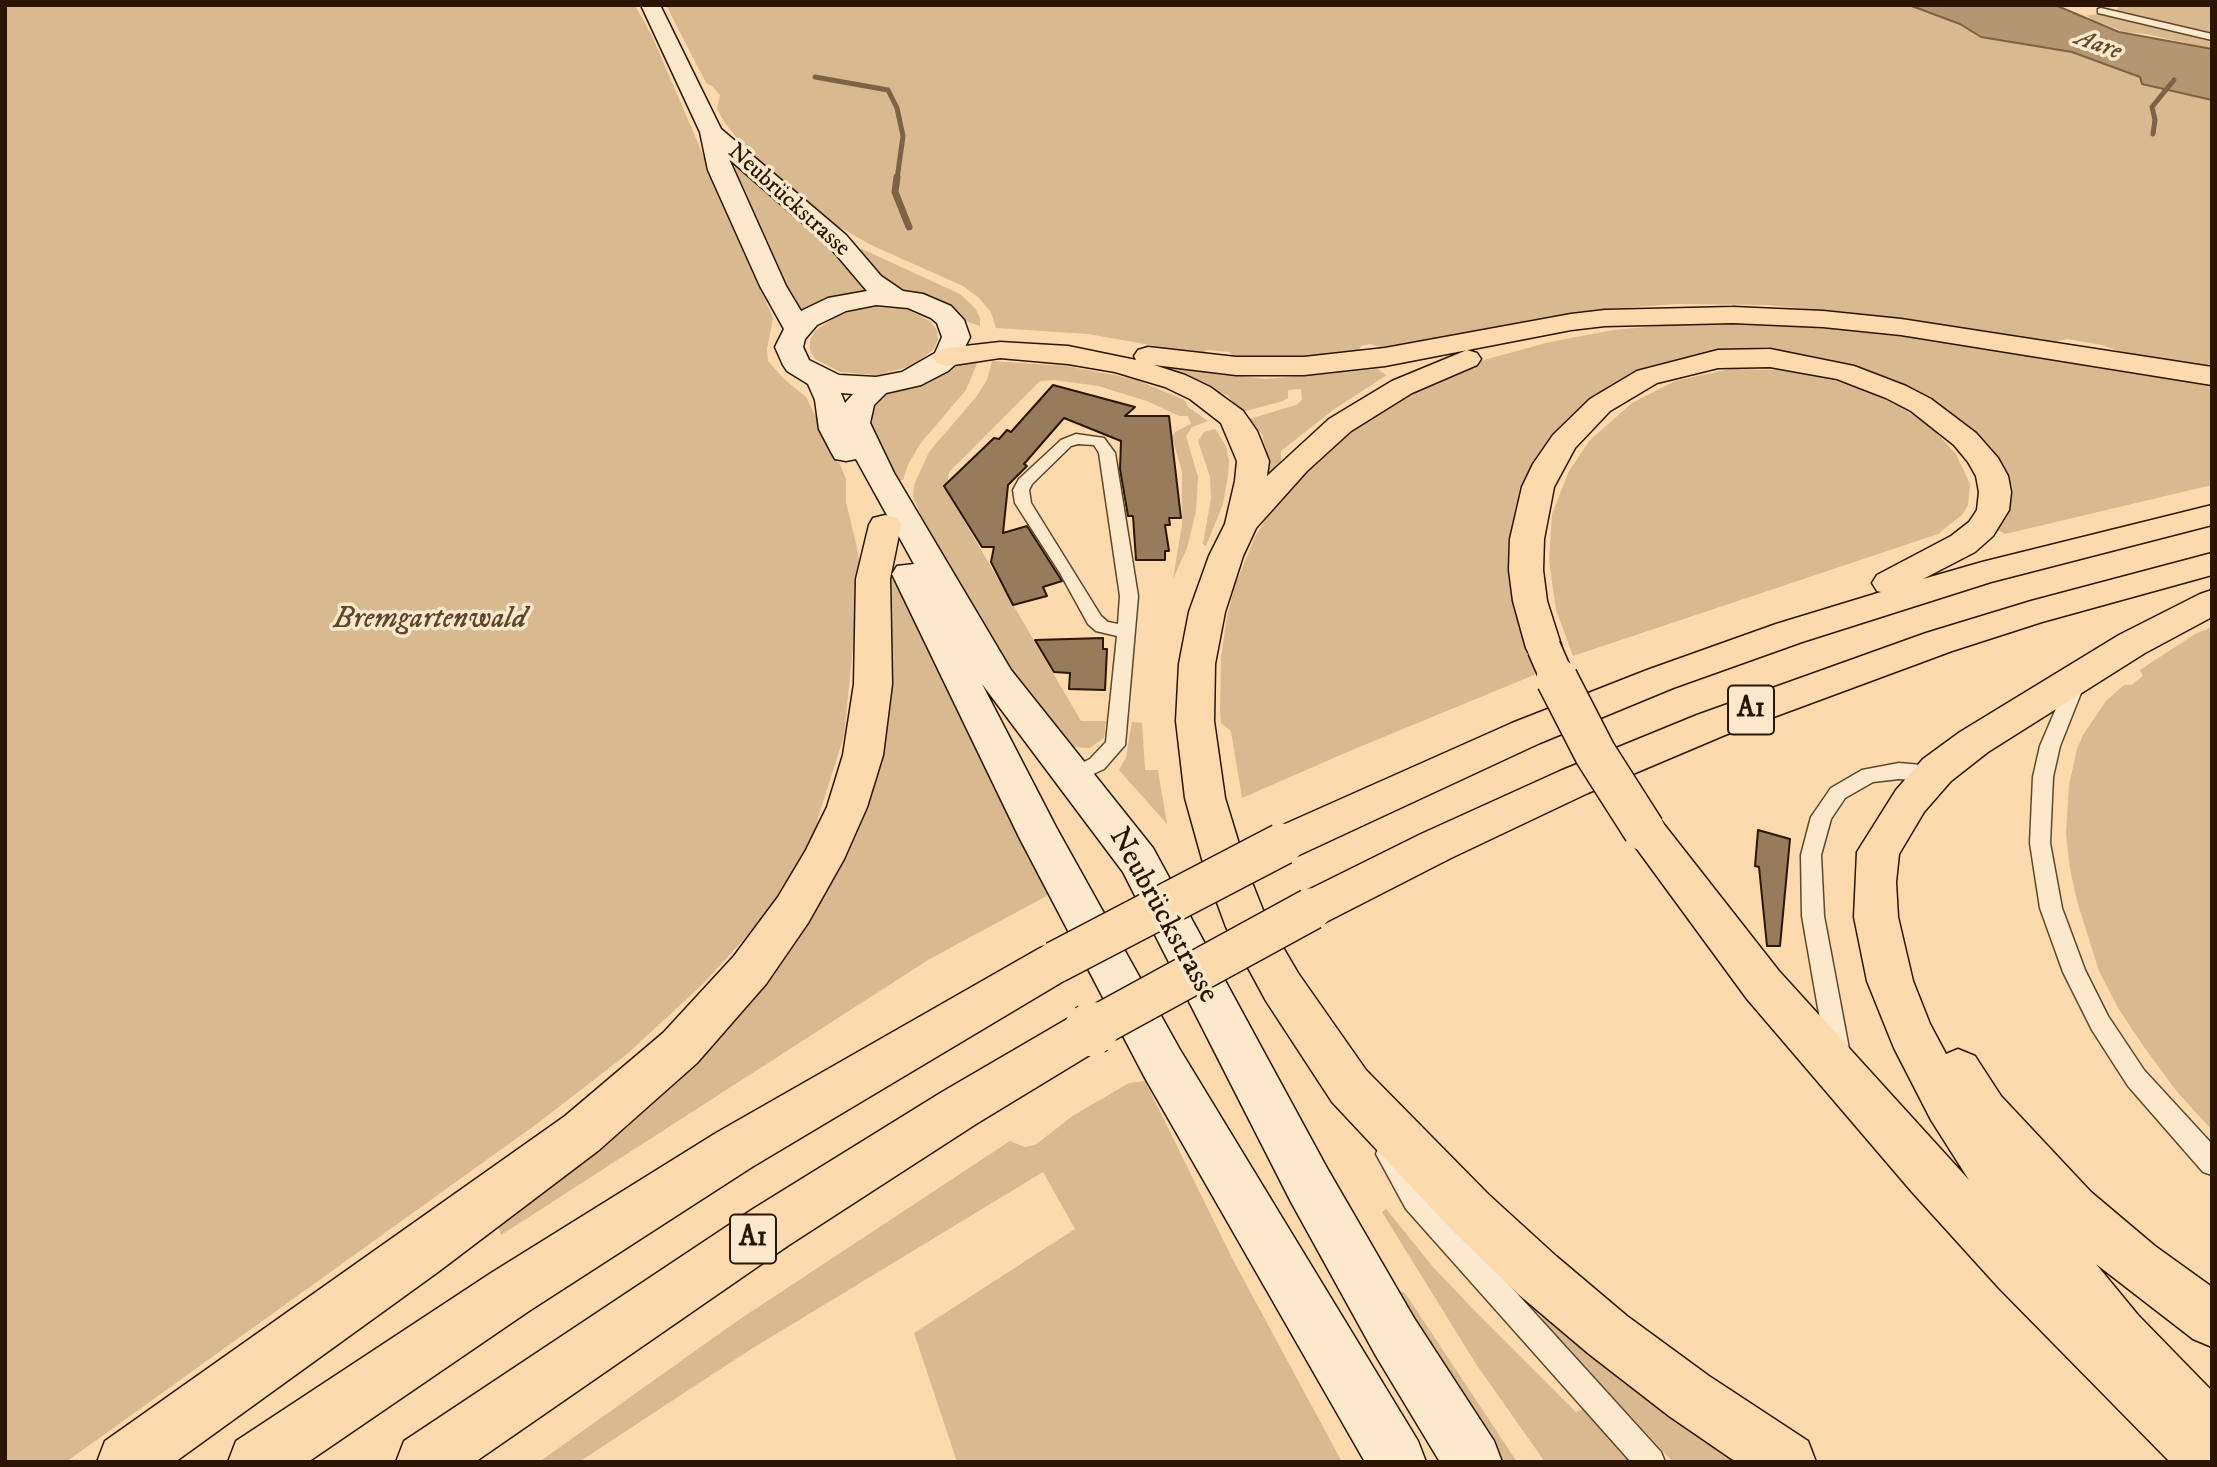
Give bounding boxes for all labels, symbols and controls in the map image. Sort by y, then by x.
water label: Aare [2071,23,2125,69]
street label: Neubrückstrasse [721,138,855,264]
park label: Bremgartenwald [334,603,526,639]
road number: A1 [1728,686,1774,734]
street label: Neubrückstrasse [1099,822,1225,1010]
road number: A1 [730,1214,776,1264]

